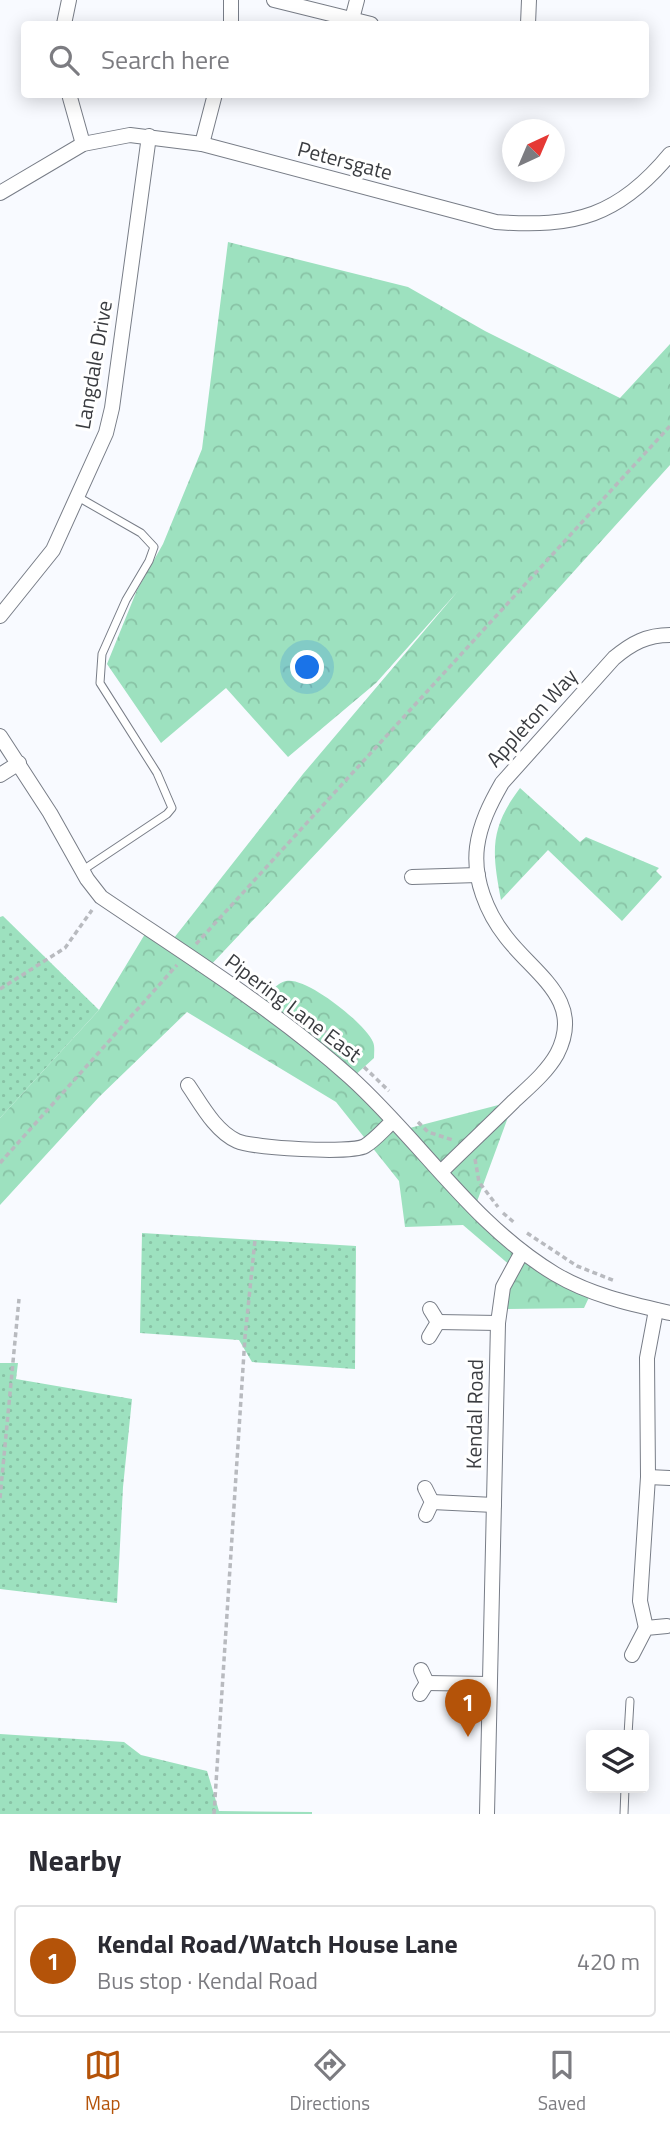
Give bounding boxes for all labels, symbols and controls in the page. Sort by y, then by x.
search box [21,21,649,98]
text: Search here [101,40,230,79]
icon: search [45,41,83,79]
north arrow [502,119,565,182]
street label: Petersgate [294,132,396,188]
street label: Langdale Drive [66,298,120,432]
your location [290,650,324,684]
street label: Appleton Way [478,661,584,774]
street label: Pipering Lane East [219,945,369,1070]
street label: Kendal Road [457,1359,491,1469]
pin: 1 [445,1679,491,1737]
map controls [586,1730,649,1793]
button: layers [586,1730,649,1793]
text: Nearby [28,1837,121,1883]
text: Kendal Road/Watch House Lane [97,1924,458,1963]
text: 1 [47,1944,59,1979]
text: 420 m [577,1944,640,1979]
text: Bus stop · Kendal Road [97,1963,318,1998]
tab: Map [84,2046,122,2117]
tab: Directions [290,2046,370,2117]
tab: Saved [538,2046,586,2117]

